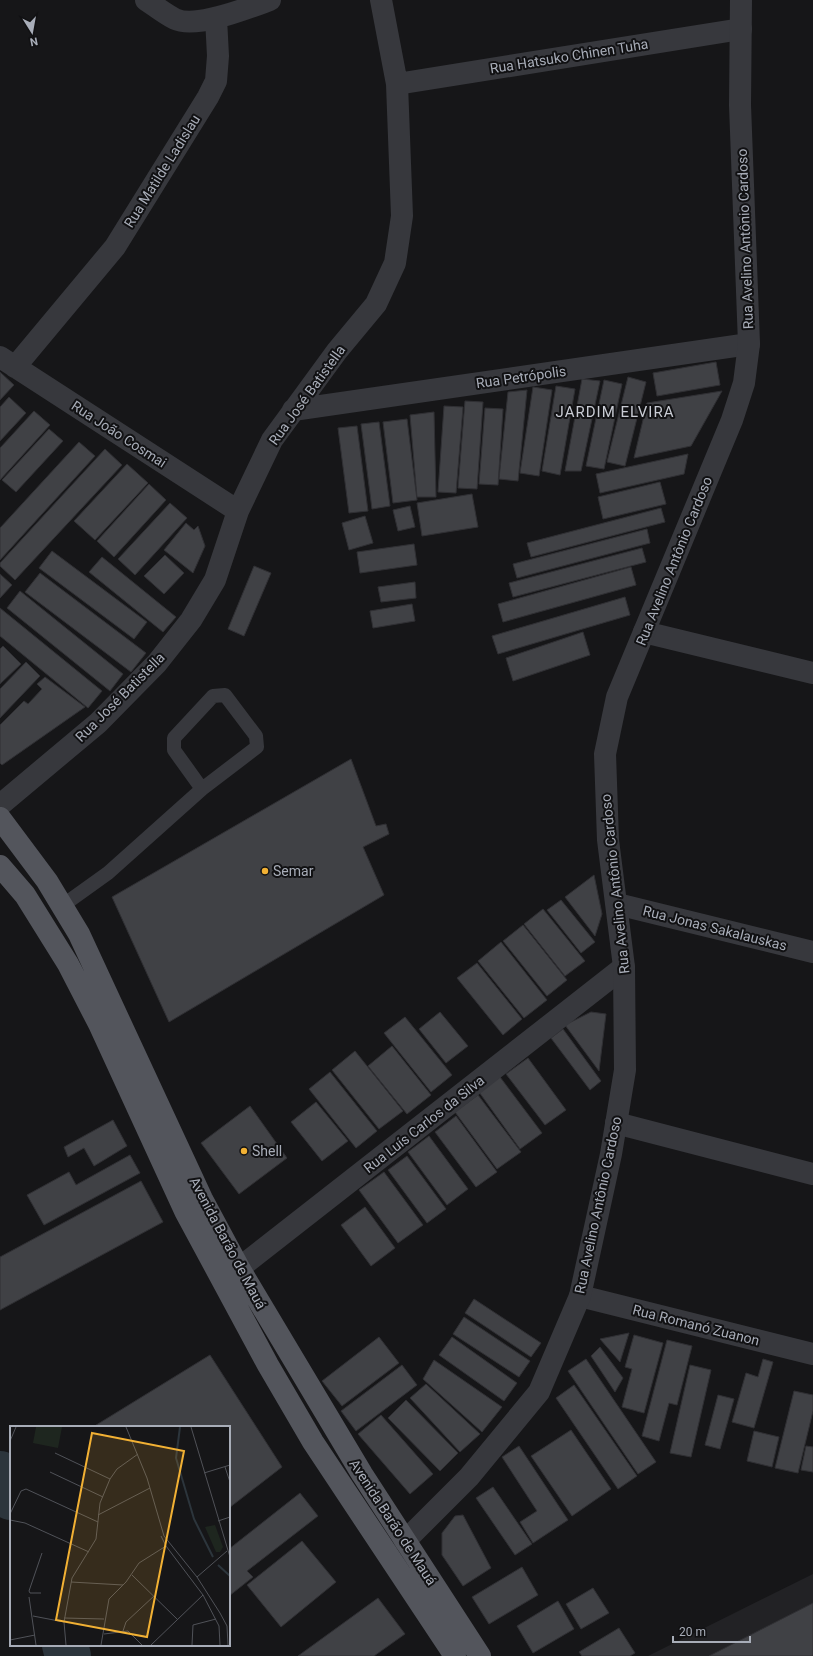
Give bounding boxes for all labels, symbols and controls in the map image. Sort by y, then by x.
north arrow [12,12,52,52]
text: N [29,34,39,48]
street label: Rua Hatsuko Chinen Tuha [489,36,649,76]
street label: Rua Matilde Ladislau [121,112,203,230]
street label: Rua Avelino Antônio Cardoso [734,148,756,330]
street label: Rua José Batistella [265,342,349,448]
street label: Rua Petrópolis [475,363,567,391]
street label: Rua João Cosmai [69,397,169,471]
district label: JARDIM ELVIRA [556,403,674,421]
street label: Rua Avelino Antônio Cardoso [633,474,715,648]
street label: Rua José Batistella [72,649,168,745]
street label: Rua Avelino Antônio Cardoso [598,793,632,975]
place label: Semar [273,863,314,879]
marker: Semar [260,866,270,876]
street label: Rua Jonas Sakalauskas [641,902,789,954]
street label: Rua Luís Carlos da Silva [361,1072,487,1176]
street label: Rua Avelino Antônio Cardoso [571,1115,625,1295]
place label: Shell [252,1143,282,1159]
marker: Shell [239,1146,249,1156]
street label: Avenida Barão de Mauá [186,1174,270,1312]
street label: Rua Romanó Zuanon [631,1301,761,1349]
inset map [10,1426,230,1646]
street label: Avenida Barão de Mauá [346,1456,440,1588]
scale bar [673,1618,750,1644]
text: 20 m [679,1625,706,1639]

